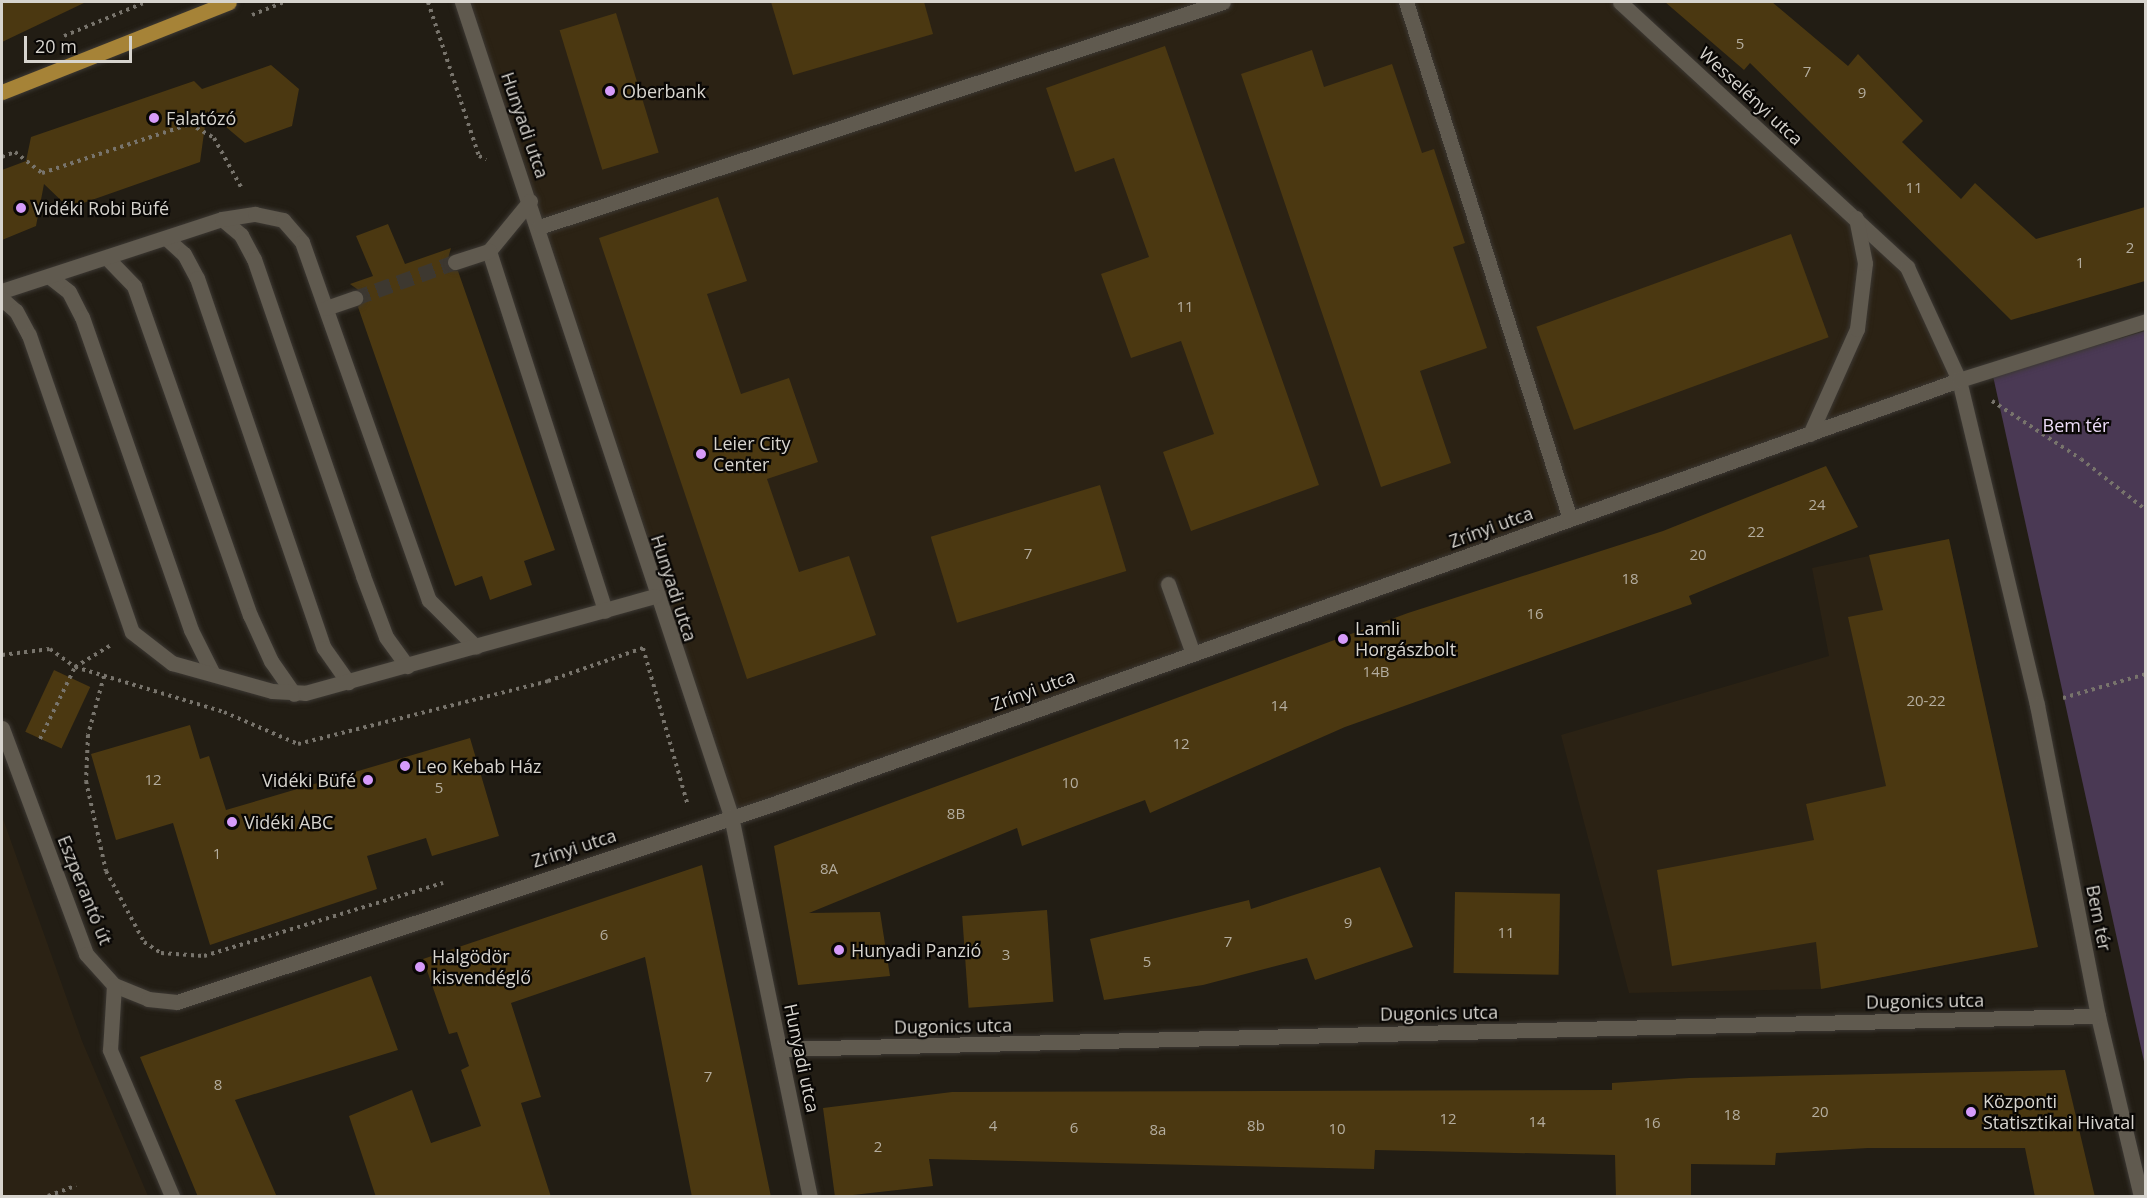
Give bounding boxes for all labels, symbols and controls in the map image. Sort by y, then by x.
scale bar [27,24,135,62]
text: 20 m [35,34,77,58]
house number: 5 [1736,35,1744,53]
street label: Wesselényi utca [1695,42,1807,150]
house number: 7 [1803,63,1811,81]
street label: Hunyadi utca [497,69,553,181]
place label: Oberbank [622,80,706,102]
marker: Oberbank [603,84,617,98]
house number: 9 [1858,84,1866,102]
place label: Falatózó [166,107,236,129]
marker: Falatózó [147,111,161,125]
house number: 11 [1905,179,1923,197]
place label: Vidéki Robi Büfé [33,197,169,219]
marker: Vidéki Robi Büfé [14,201,28,215]
house number: 2 [2126,239,2134,257]
house number: 1 [2076,254,2084,272]
house number: 11 [1176,298,1194,316]
park label: Bem tér [2043,414,2109,436]
place label: Leier City Center [713,433,791,476]
marker: Leier City Center [694,447,708,461]
house number: 24 [1808,496,1826,514]
street label: Zrínyi utca [1446,502,1536,552]
house number: 22 [1747,523,1765,541]
street label: Hunyadi utca [647,532,701,644]
house number: 7 [1024,545,1032,563]
house number: 20 [1689,546,1707,564]
house number: 18 [1621,570,1639,588]
house number: 16 [1526,605,1544,623]
place label: Lamli Horgászbolt [1355,618,1456,660]
marker: Lamli Horgászbolt [1336,632,1350,646]
house number: 14B [1363,663,1389,681]
street label: Zrínyi utca [988,665,1078,715]
house number: 20-22 [1906,692,1946,710]
house number: 14 [1270,697,1288,715]
house number: 12 [1172,735,1190,753]
place label: Leo Kebab Ház [417,755,542,777]
marker: Leo Kebab Ház [398,759,412,773]
place label: Vidéki Büfé [262,769,356,791]
house number: 12 [144,771,162,789]
marker: Vidéki Büfé [361,773,375,787]
house number: 10 [1061,774,1079,792]
house number: 5 [435,779,443,797]
house number: 8B [947,805,965,823]
place label: Vidéki ABC [244,811,333,833]
marker: Vidéki ABC [225,815,239,829]
street label: Zrínyi utca [529,824,619,872]
street label: Eszperantó út [53,832,117,948]
house number: 1 [213,845,221,863]
house number: 8A [820,860,838,878]
street label: Bem tér [2082,883,2116,953]
house number: 9 [1344,914,1352,932]
house number: 11 [1497,924,1515,942]
house number: 6 [600,926,608,944]
house number: 7 [1224,933,1232,951]
place label: Hunyadi Panzió [851,939,981,961]
marker: Hunyadi Panzió [832,943,846,957]
place label: Halgödör kisvendéglő [432,946,531,988]
house number: 3 [1002,946,1010,964]
house number: 5 [1143,953,1151,971]
marker: Halgödör kisvendéglő [413,960,427,974]
street label: Dugonics utca [1866,989,1984,1013]
street label: Dugonics utca [1380,1001,1498,1025]
street label: Hunyadi utca [780,1002,824,1114]
street label: Dugonics utca [894,1014,1012,1038]
house number: 7 [704,1068,712,1086]
house number: 8 [214,1076,222,1094]
place label: Központi Statisztikai Hivatal [1983,1091,2135,1134]
house number: 20 [1811,1103,1829,1121]
marker: Központi Statisztikai Hivatal [1964,1105,1978,1119]
house number: 18 [1723,1106,1741,1124]
house number: 12 [1439,1110,1457,1128]
house number: 14 [1528,1113,1546,1131]
house number: 16 [1643,1114,1661,1132]
house number: 4 [989,1117,997,1135]
house number: 8b [1247,1117,1265,1135]
house number: 6 [1070,1119,1078,1137]
house number: 10 [1328,1120,1346,1138]
house number: 8a [1150,1121,1166,1139]
house number: 2 [874,1138,882,1156]

